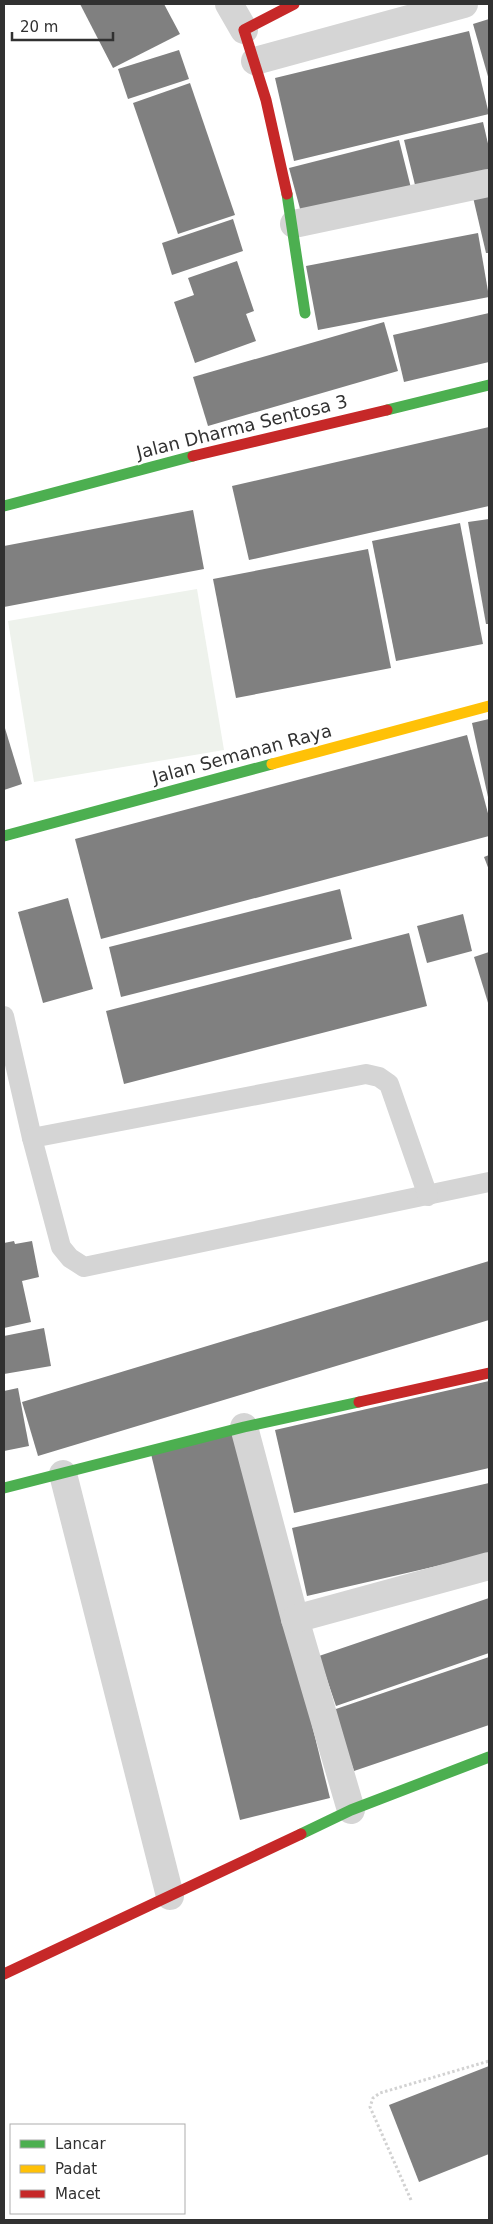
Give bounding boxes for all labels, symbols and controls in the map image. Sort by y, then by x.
scale bar [12,10,114,42]
text: 20 m [20,18,58,36]
street label: Jalan Dharma Sentosa 3 [133,390,350,463]
street label: Jalan Semanan Raya [149,719,334,788]
legend [10,2124,185,2214]
text: Lancar [55,2135,106,2153]
text: Padat [55,2160,97,2178]
text: Macet [55,2185,101,2203]

